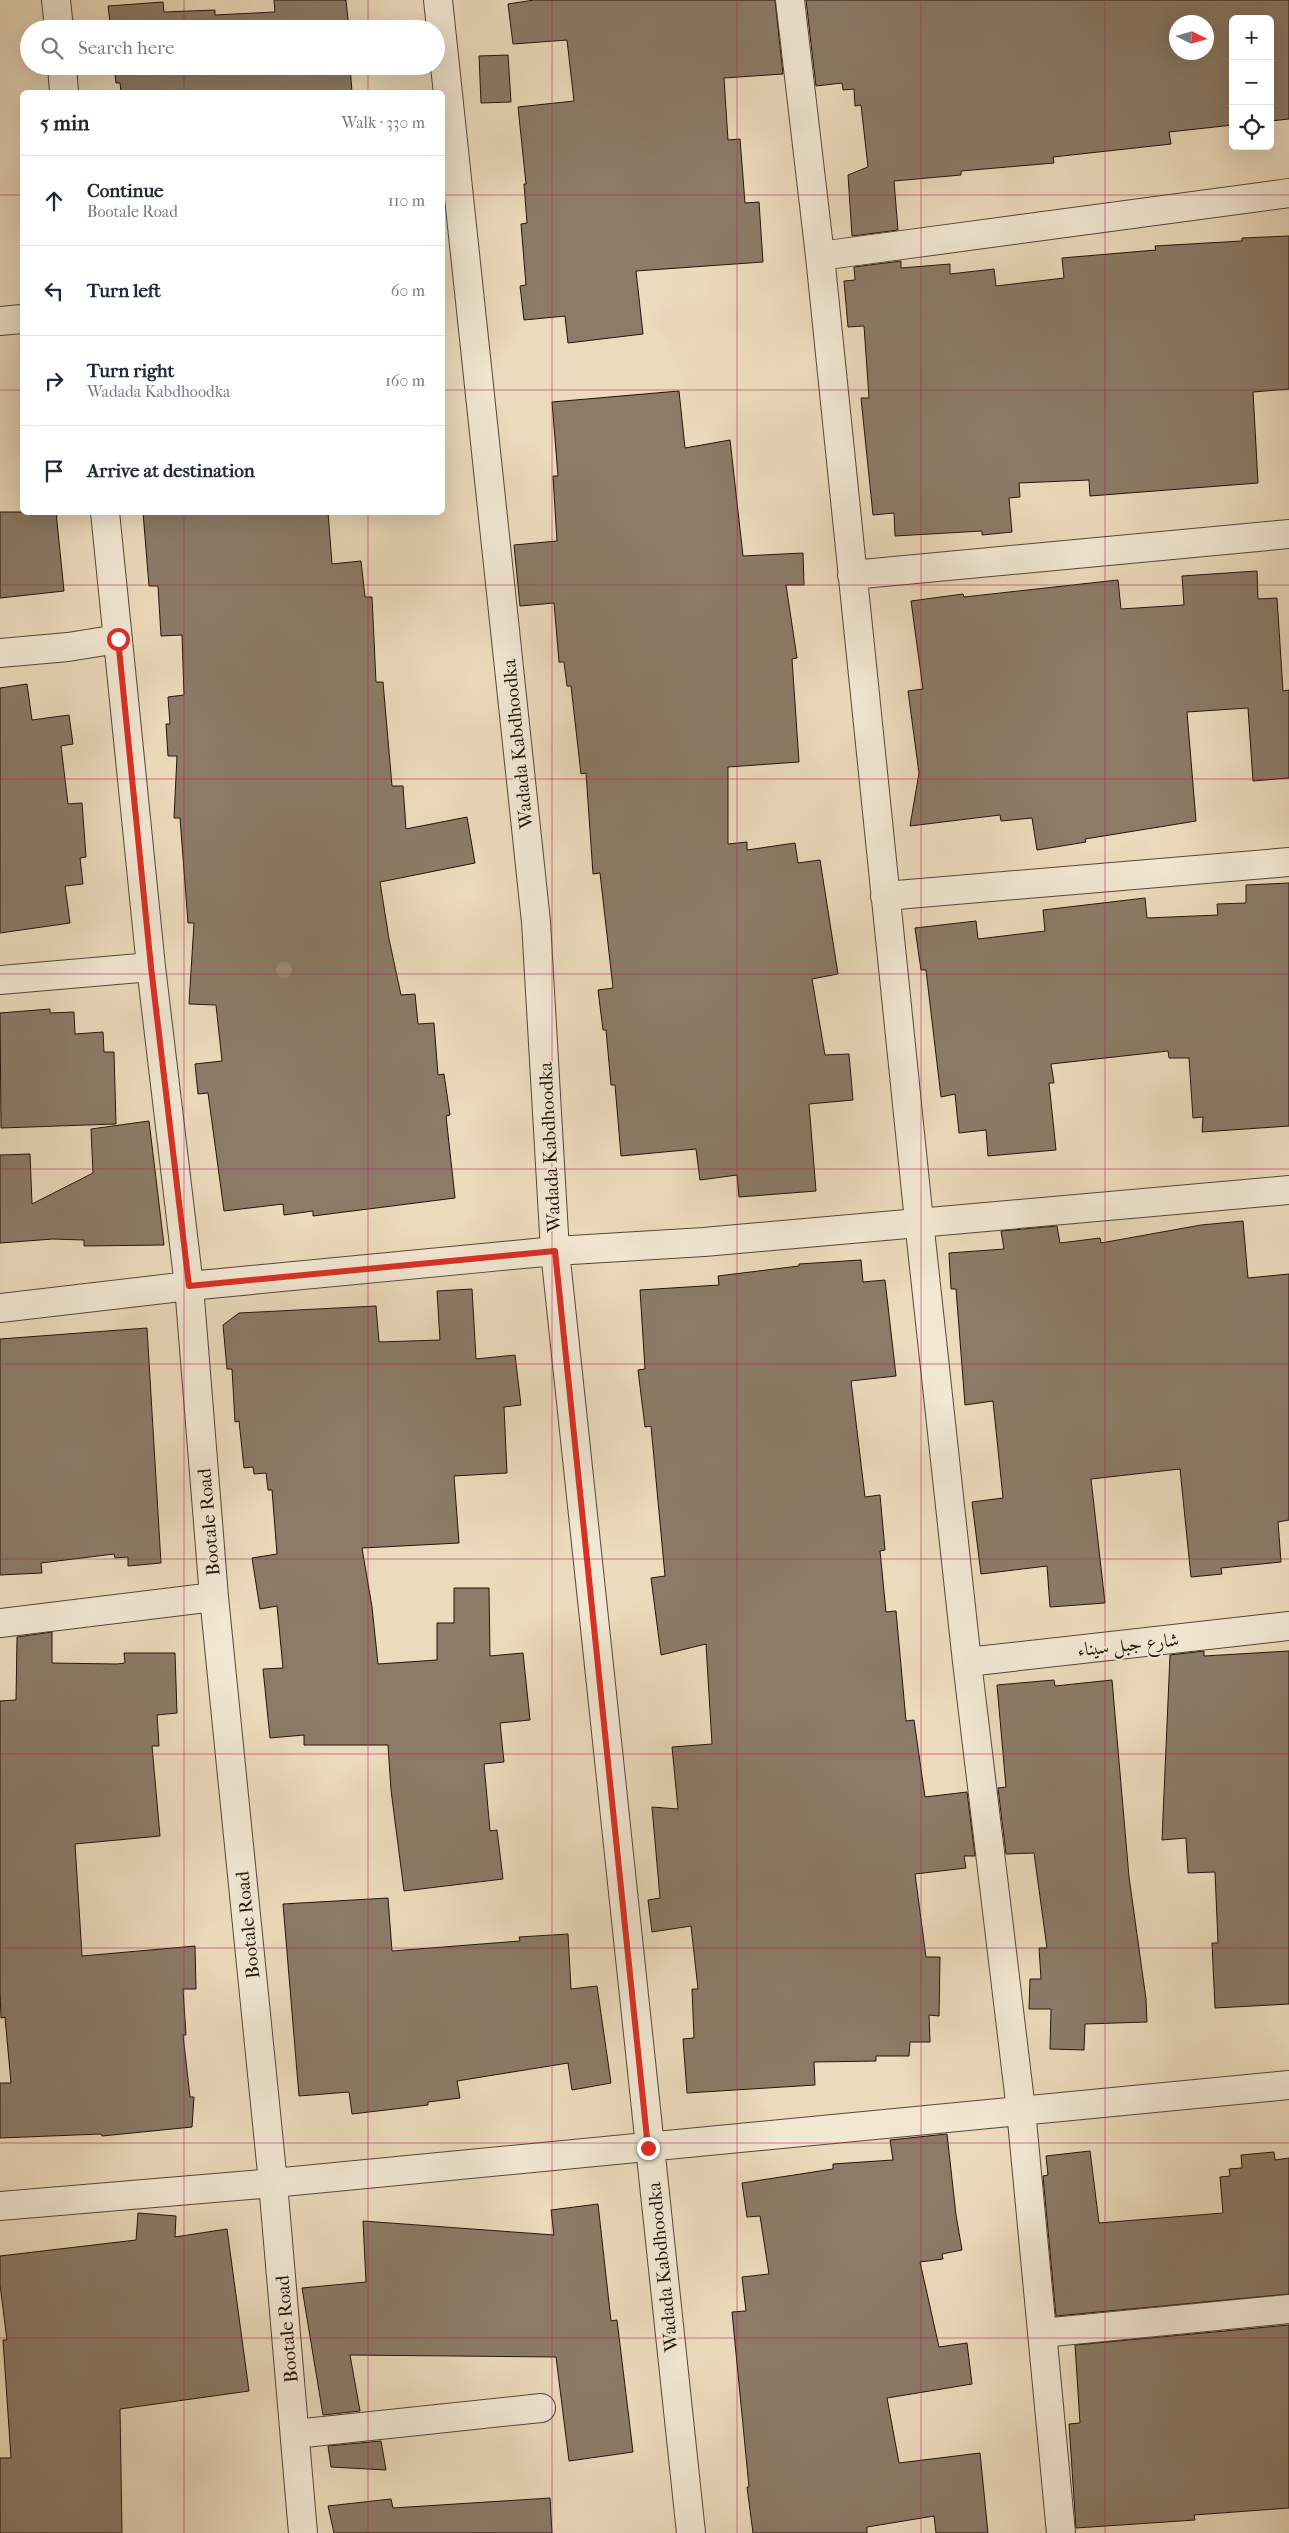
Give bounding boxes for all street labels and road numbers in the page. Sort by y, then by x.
street label: Wadada Kabdhoodka [498,658,538,831]
street label: Wadada Kabdhoodka [535,1061,565,1234]
street label: Bootale Road [193,1467,225,1577]
street label: شارع جبل سيناء [1076,1629,1180,1665]
street label: Bootale Road [231,1869,265,1980]
street label: Wadada Kabdhoodka [643,2181,683,2354]
street label: Bootale Road [271,2274,303,2384]

